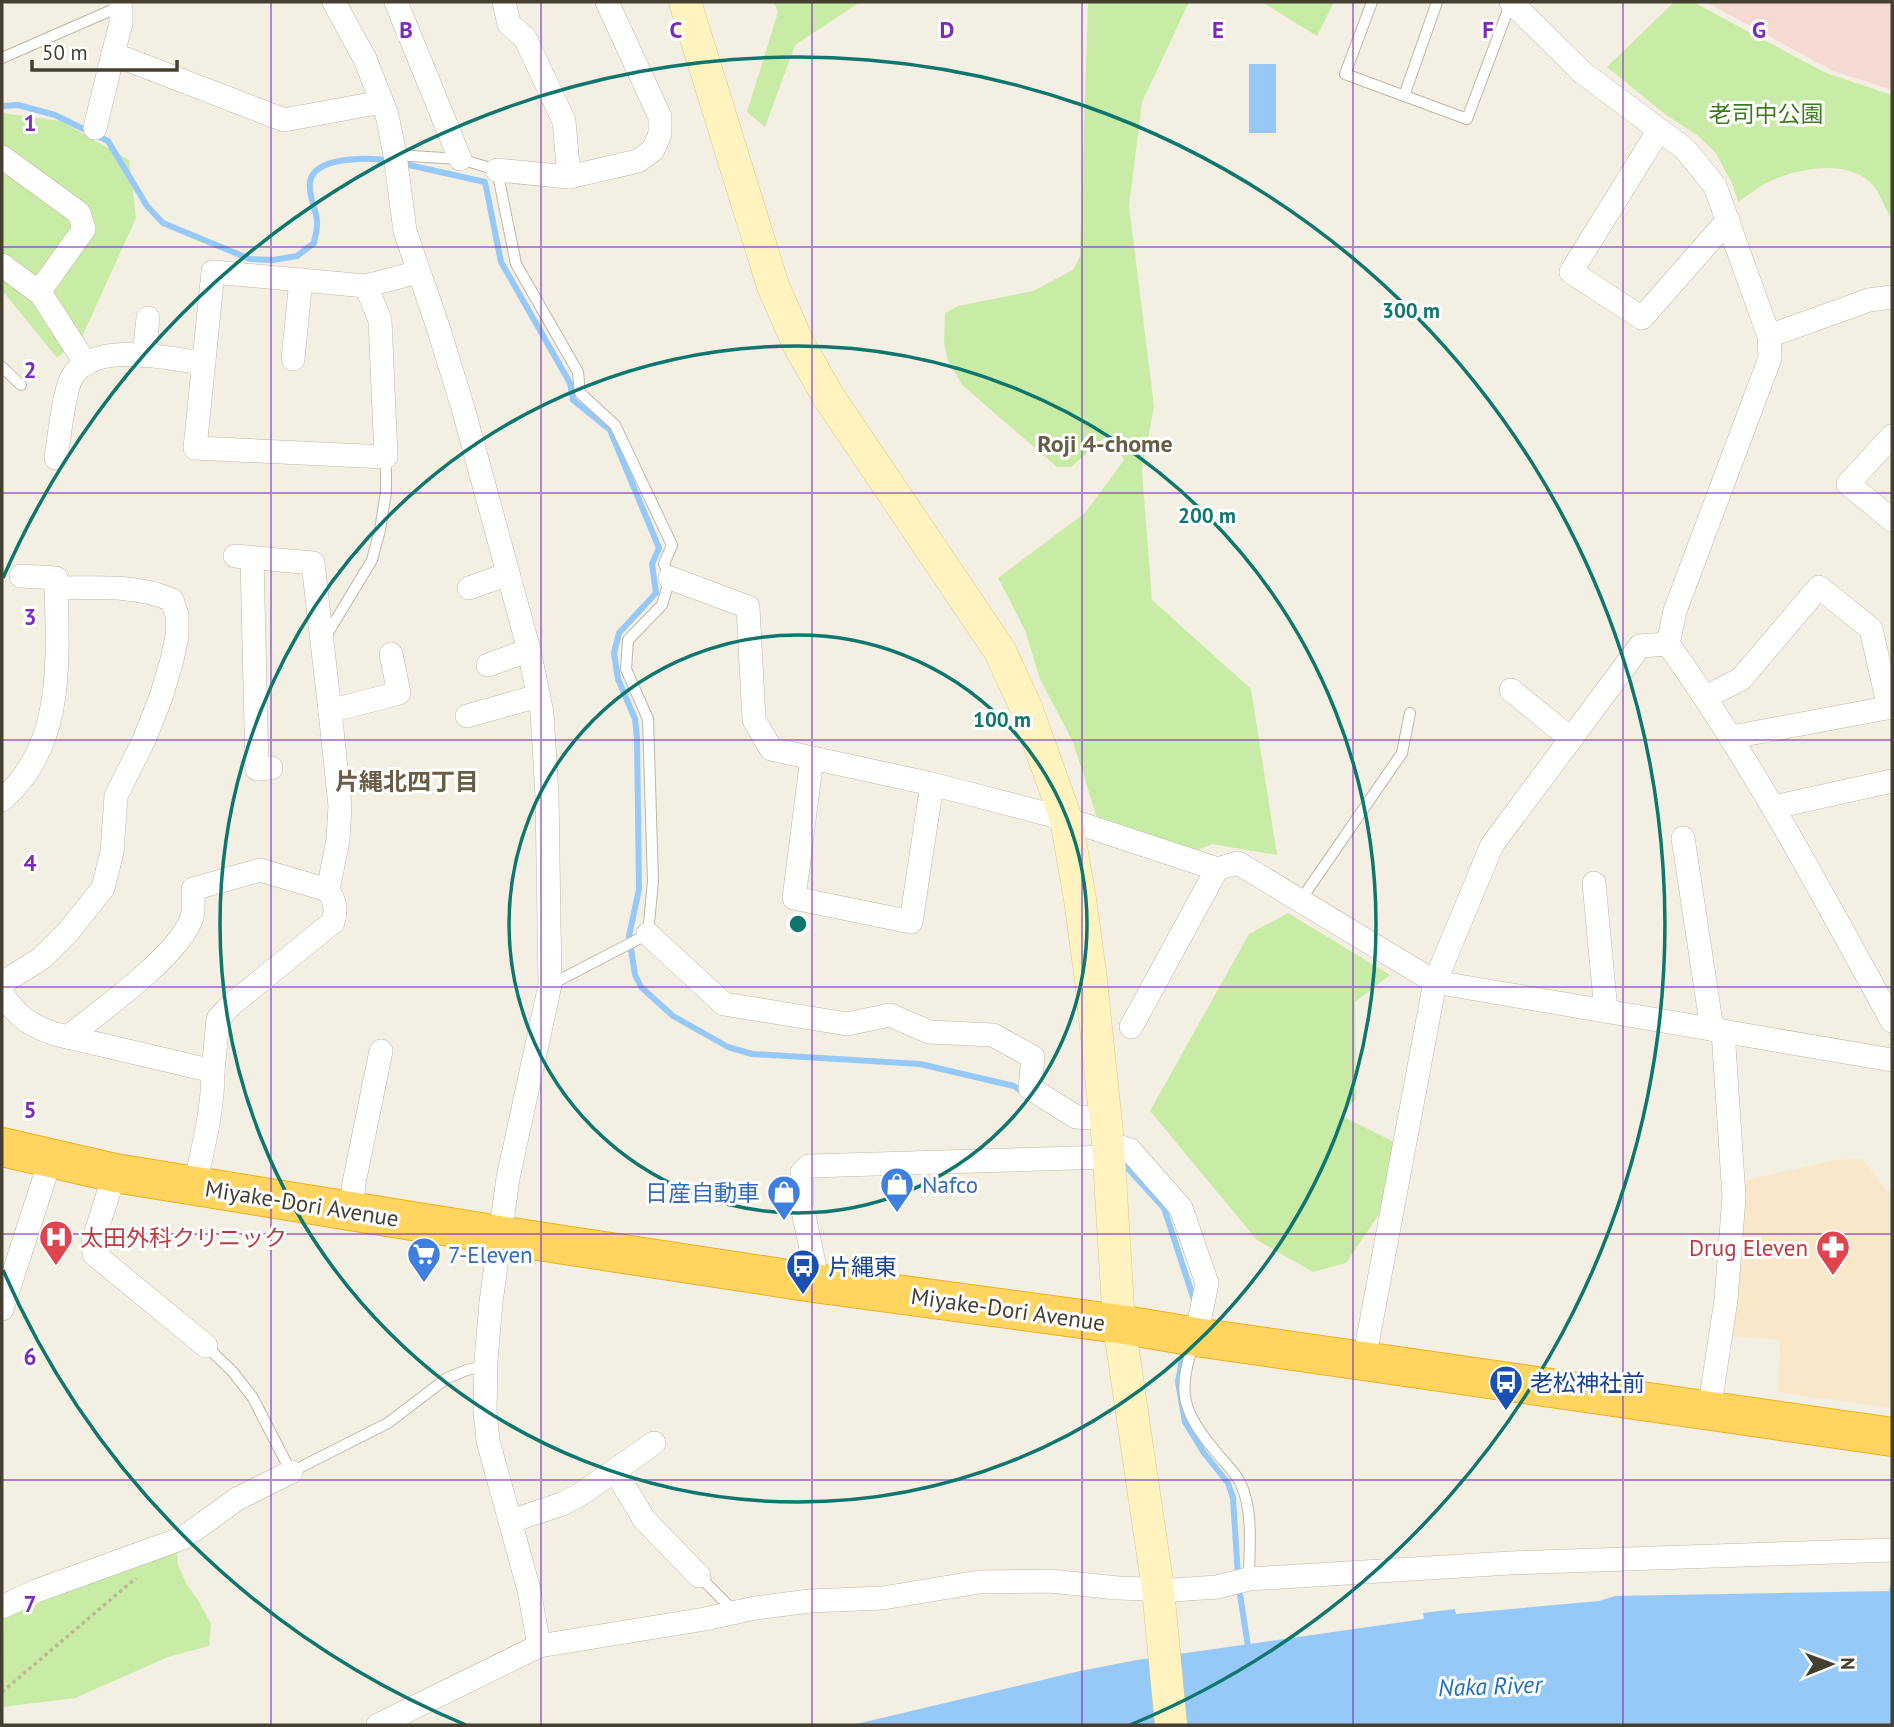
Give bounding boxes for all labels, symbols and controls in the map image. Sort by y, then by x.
text: B [399,15,413,44]
text: C [670,15,683,44]
text: D [940,15,954,44]
text: E [1212,15,1224,44]
text: F [1482,15,1494,44]
text: G [1752,15,1766,44]
scale bar [32,28,177,72]
text: 50 m [42,39,88,66]
park label: 老司中公園 [1709,99,1824,128]
text: 1 [23,108,37,137]
text: 300 m [1382,297,1440,324]
text: 2 [23,355,37,384]
district label: Roji 4-chome [1037,428,1173,459]
text: 200 m [1178,502,1236,529]
text: 3 [23,602,37,631]
text: 100 m [973,706,1031,733]
district label: 片縄北四丁目 [335,766,479,797]
text: 4 [23,848,37,877]
centre of rings [786,912,810,936]
text: 5 [23,1095,37,1124]
shop icon: Nafco [878,1165,916,1214]
place label: Nafco [922,1170,978,1199]
street label: Miyake-Dori Avenue [203,1173,401,1233]
shop icon: 日産自動車 [765,1173,803,1222]
place label: 日産自動車 [645,1178,760,1207]
hospital icon: 太田外科クリニック [37,1218,75,1267]
place label: 太田外科クリニック [80,1223,287,1252]
pharmacy icon: Drug Eleven [1814,1228,1852,1277]
place label: Drug Eleven [1689,1233,1808,1262]
supermarket icon: 7-Eleven [405,1235,443,1284]
place label: 7-Eleven [448,1240,533,1269]
bus stop icon: 片縄東 [784,1247,822,1296]
place label: 片縄東 [828,1252,897,1281]
street label: Miyake-Dori Avenue [909,1281,1107,1337]
text: 6 [23,1342,37,1371]
bus stop icon: 老松神社前 [1487,1363,1525,1412]
place label: 老松神社前 [1530,1368,1645,1397]
text: 7 [23,1589,37,1618]
north arrow [1796,1629,1866,1699]
text: N [1836,1657,1860,1670]
water label: Naka River [1437,1669,1545,1703]

